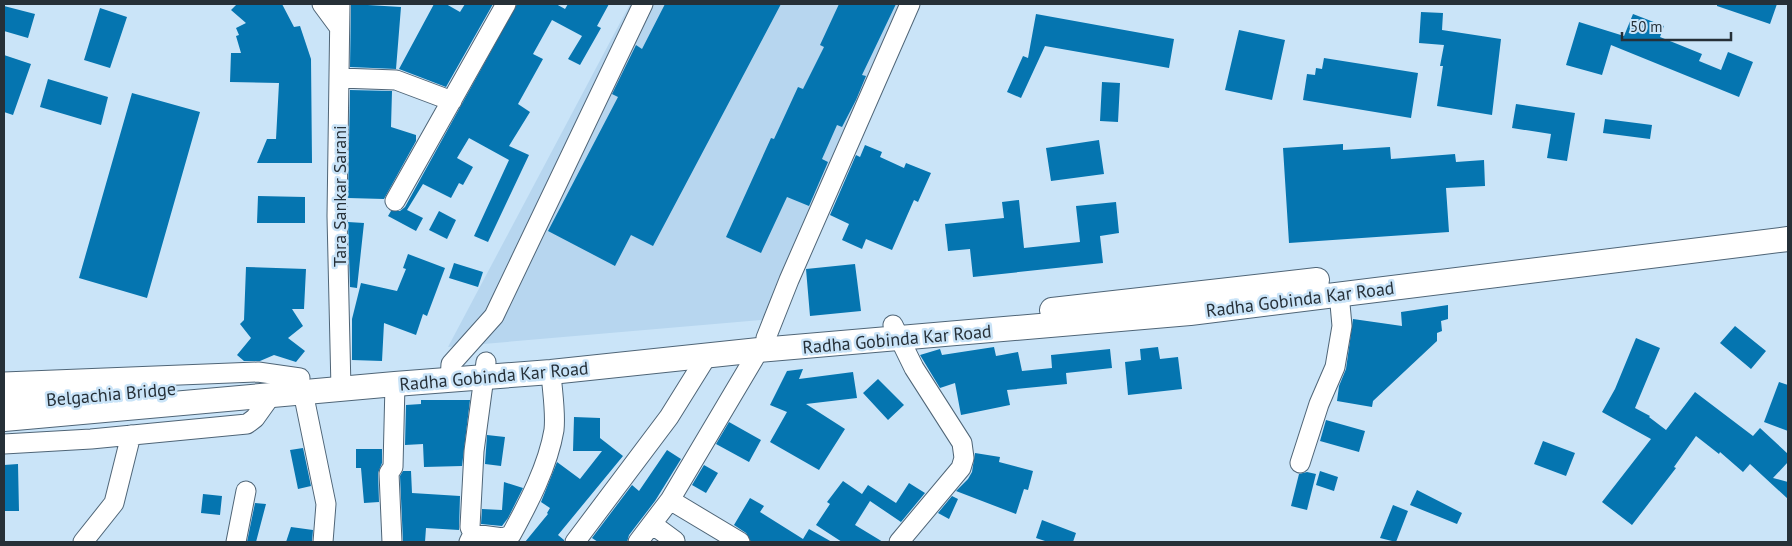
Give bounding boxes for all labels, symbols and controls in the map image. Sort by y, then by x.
scale bar [1622,10,1731,42]
text: 50 m [1630,17,1663,36]
street label: Tara Sankar Sarani [328,125,351,267]
street label: Radha Gobinda Kar Road [1204,276,1396,322]
street label: Radha Gobinda Kar Road [802,319,992,359]
street label: Radha Gobinda Kar Road [399,356,589,396]
street label: Belgachia Bridge [45,377,177,411]

